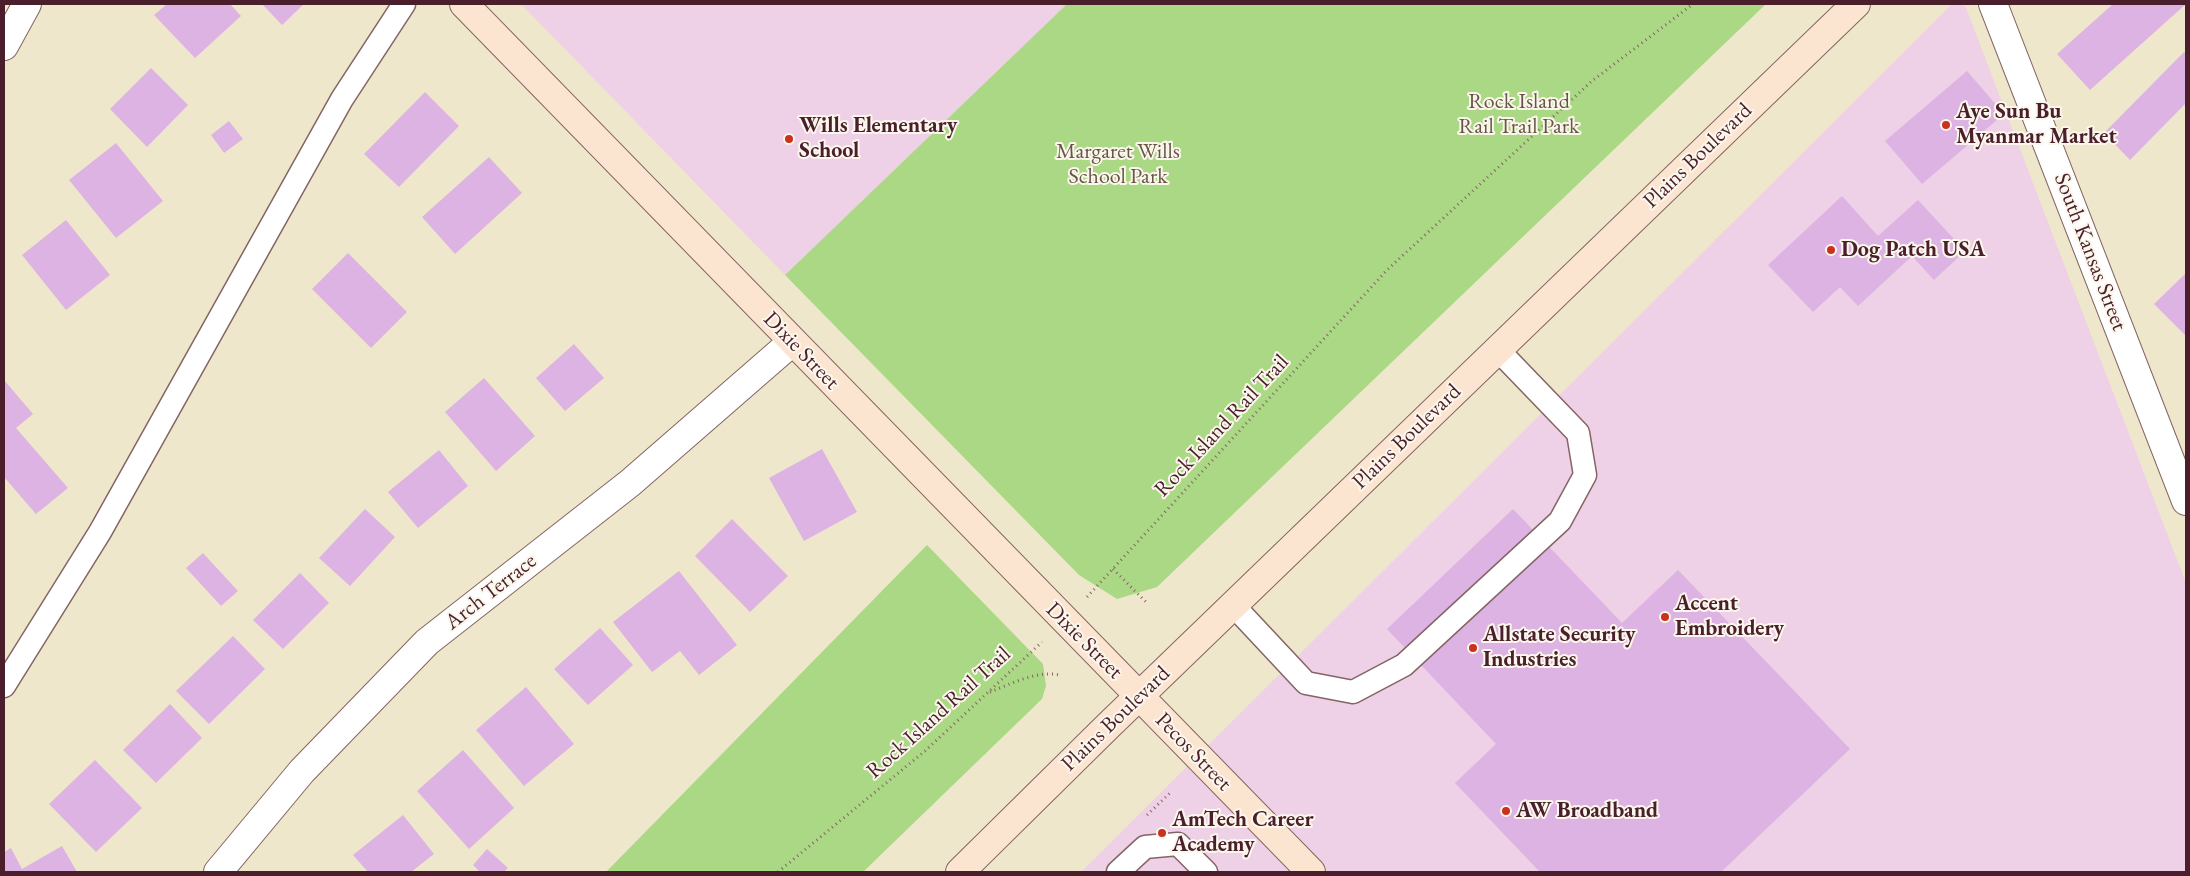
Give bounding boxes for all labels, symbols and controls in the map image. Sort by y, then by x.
park label: Rock Island Rail Trail Park [1459,89,1579,140]
street label: Plains Boulevard [1638,98,1758,214]
place label: Aye Sun Bu Myanmar Market [1956,99,2117,150]
place label: Wills Elementary School [799,113,957,164]
marker: Aye Sun Bu Myanmar Market [1940,119,1952,131]
marker: Wills Elementary School [783,133,795,145]
park label: Margaret Wills School Park [1056,139,1180,190]
street label: South Kansas Street [2048,170,2132,334]
place label: Dog Patch USA [1841,237,1985,263]
marker: Dog Patch USA [1825,244,1837,256]
street label: Dixie Street [757,307,845,395]
street label: Rock Island Rail Trail [1149,349,1295,503]
street label: Plains Boulevard [1347,379,1467,495]
street label: Arch Terrace [440,548,542,636]
place label: Accent Embroidery [1675,591,1784,642]
street label: Dixie Street [1040,597,1128,685]
marker: Accent Embroidery [1659,611,1671,623]
place label: Allstate Security Industries [1483,622,1636,674]
street label: Rock Island Rail Trail [861,641,1017,785]
marker: Allstate Security Industries [1467,642,1479,654]
street label: Plains Boulevard [1056,661,1176,777]
street label: Pecos Street [1149,707,1237,797]
place label: AW Broadband [1516,798,1658,824]
marker: AW Broadband [1500,805,1512,817]
place label: AmTech Career Academy [1172,807,1313,858]
marker: AmTech Career Academy [1156,827,1168,839]

